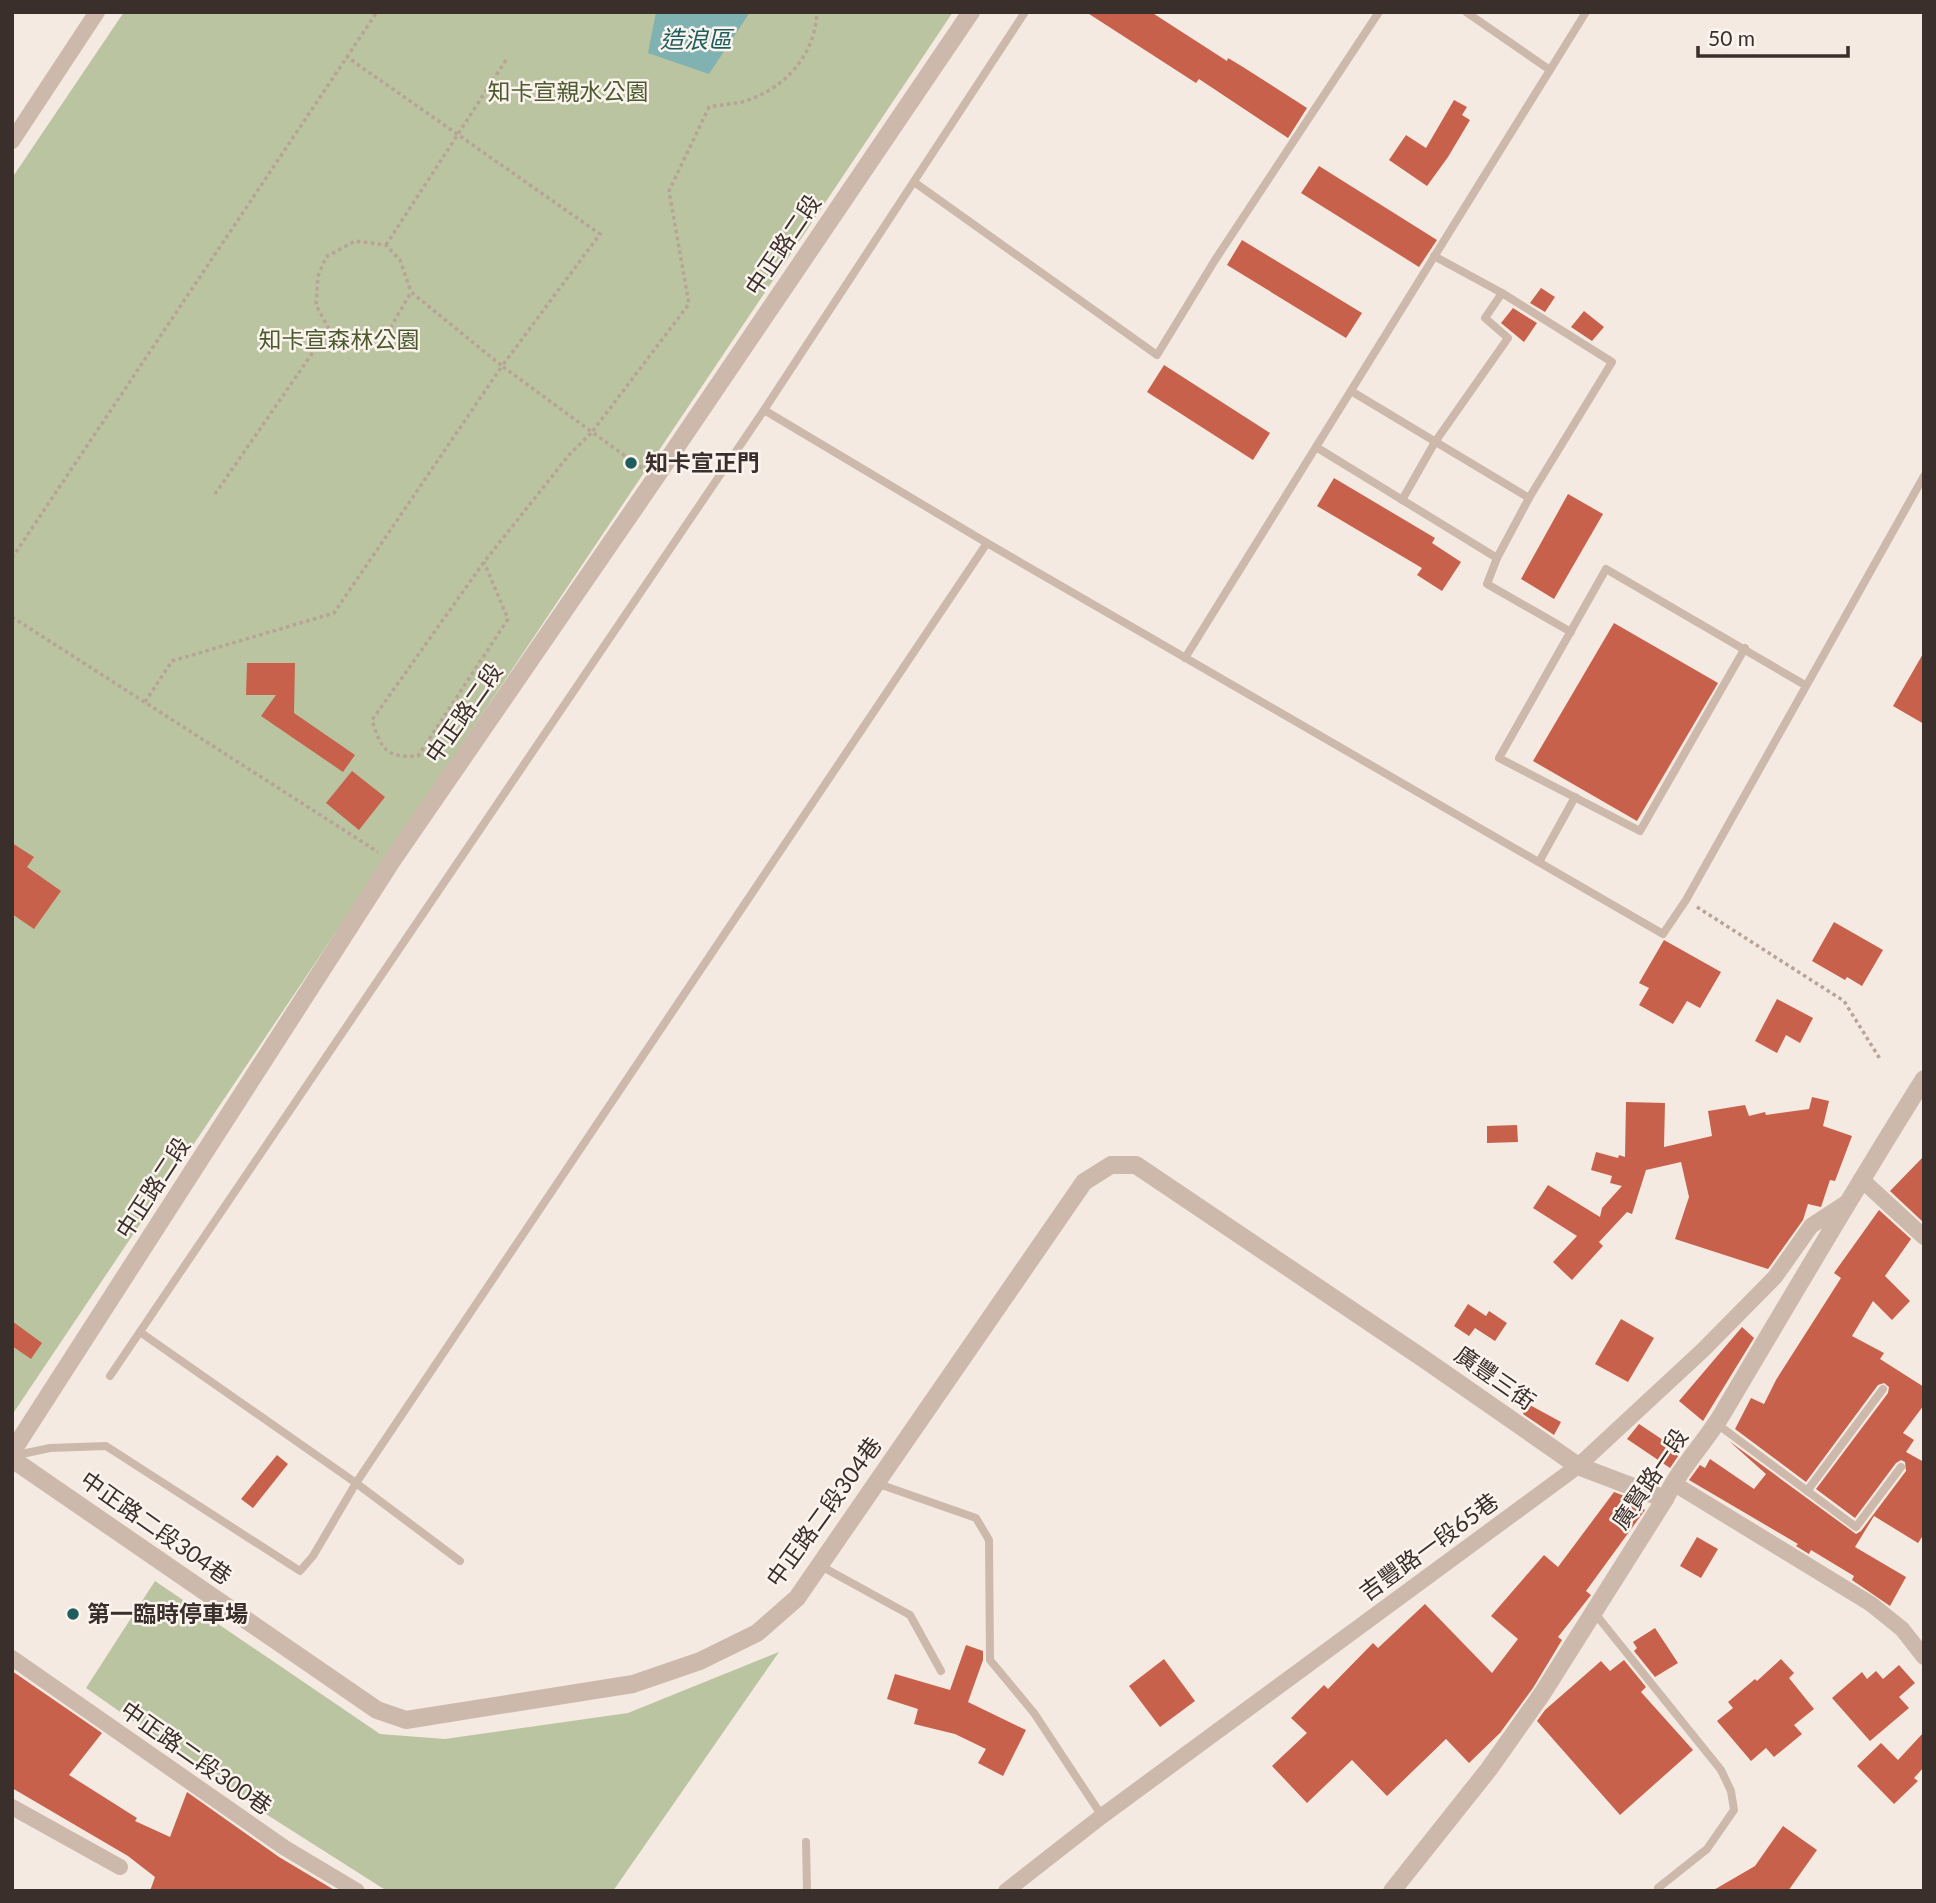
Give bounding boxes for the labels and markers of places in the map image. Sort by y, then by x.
place label: 知卡宣正門 [645,448,760,476]
marker: 知卡宣正門 [623,455,639,471]
place label: 第一臨時停車場 [87,1599,248,1627]
marker: 第一臨時停車場 [65,1606,81,1622]

